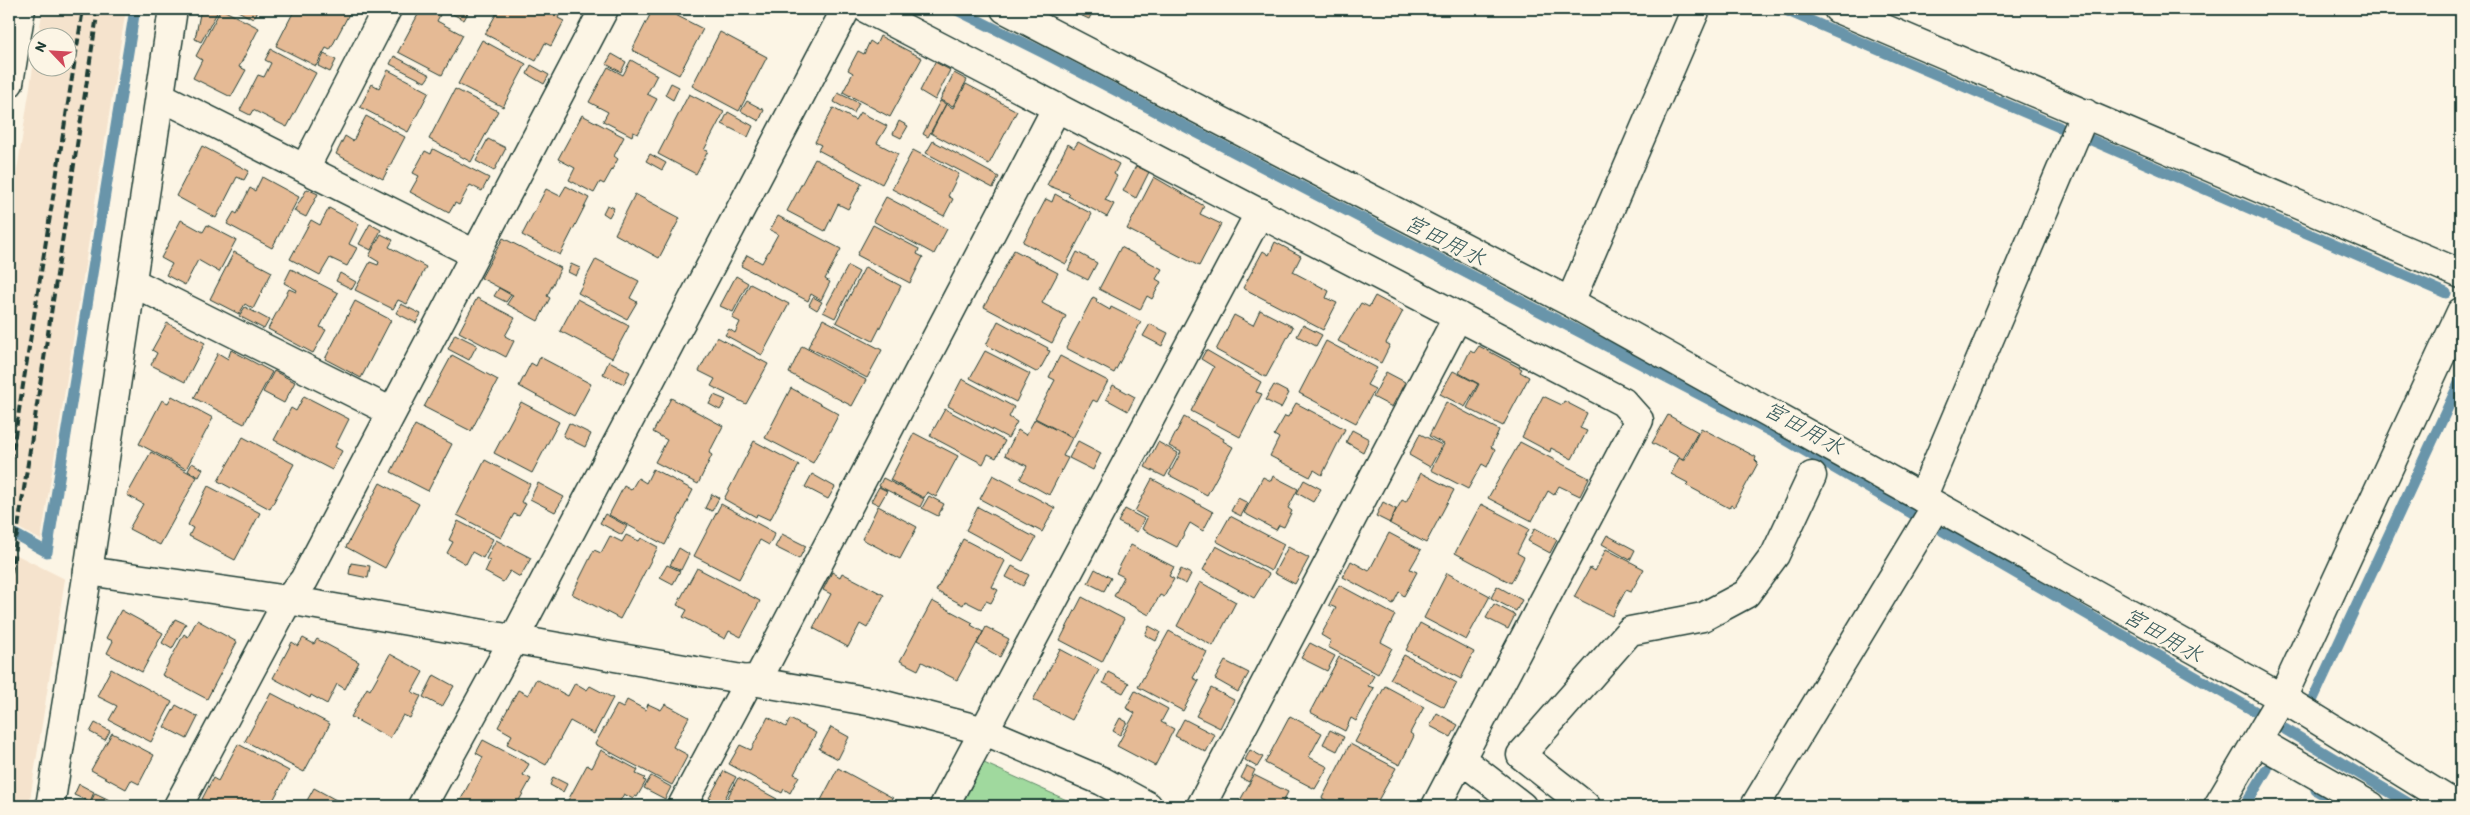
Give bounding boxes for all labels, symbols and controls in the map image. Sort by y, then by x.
north arrow [28,28,78,78]
text: N [31,39,50,55]
water label: 宮田用水 [1400,208,1490,272]
water label: 宮田用水 [1759,395,1849,461]
water label: 宮田用水 [2118,601,2208,669]

